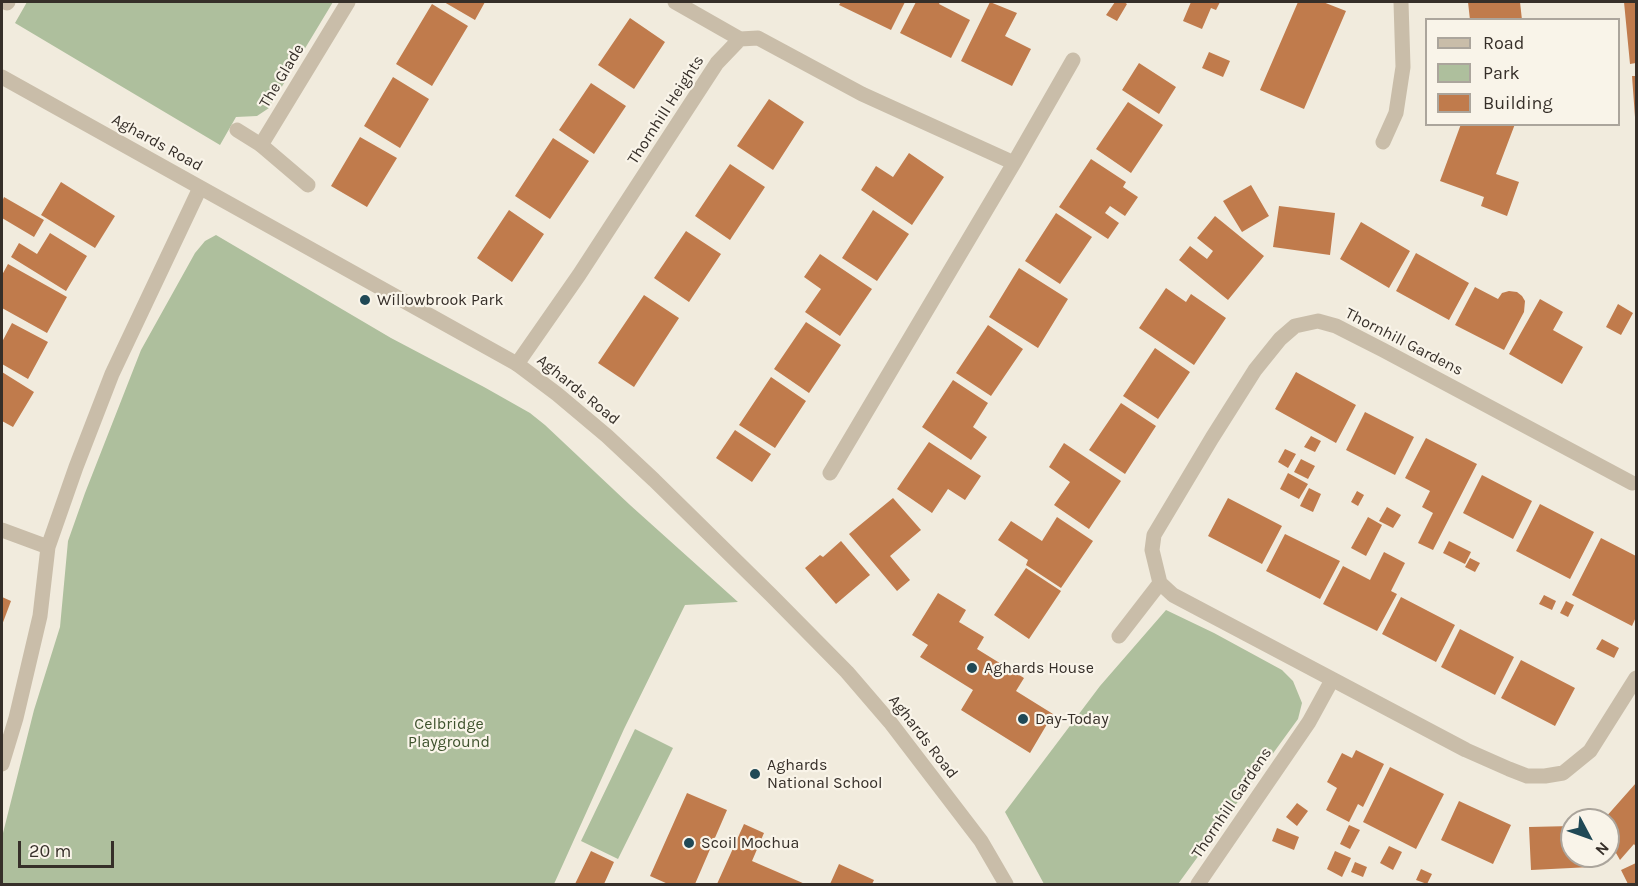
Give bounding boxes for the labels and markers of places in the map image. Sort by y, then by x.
place label: Willowbrook Park [377,290,503,310]
marker: Willowbrook Park [358,293,372,307]
place label: Aghards House [984,658,1094,678]
marker: Aghards House [965,661,979,675]
place label: Day-Today [1035,709,1109,729]
marker: Day-Today [1016,712,1030,726]
place label: Aghards National School [767,755,883,793]
marker: Aghards National School [748,767,762,781]
place label: Scoil Mochua [701,833,799,853]
marker: Scoil Mochua [682,836,696,850]

